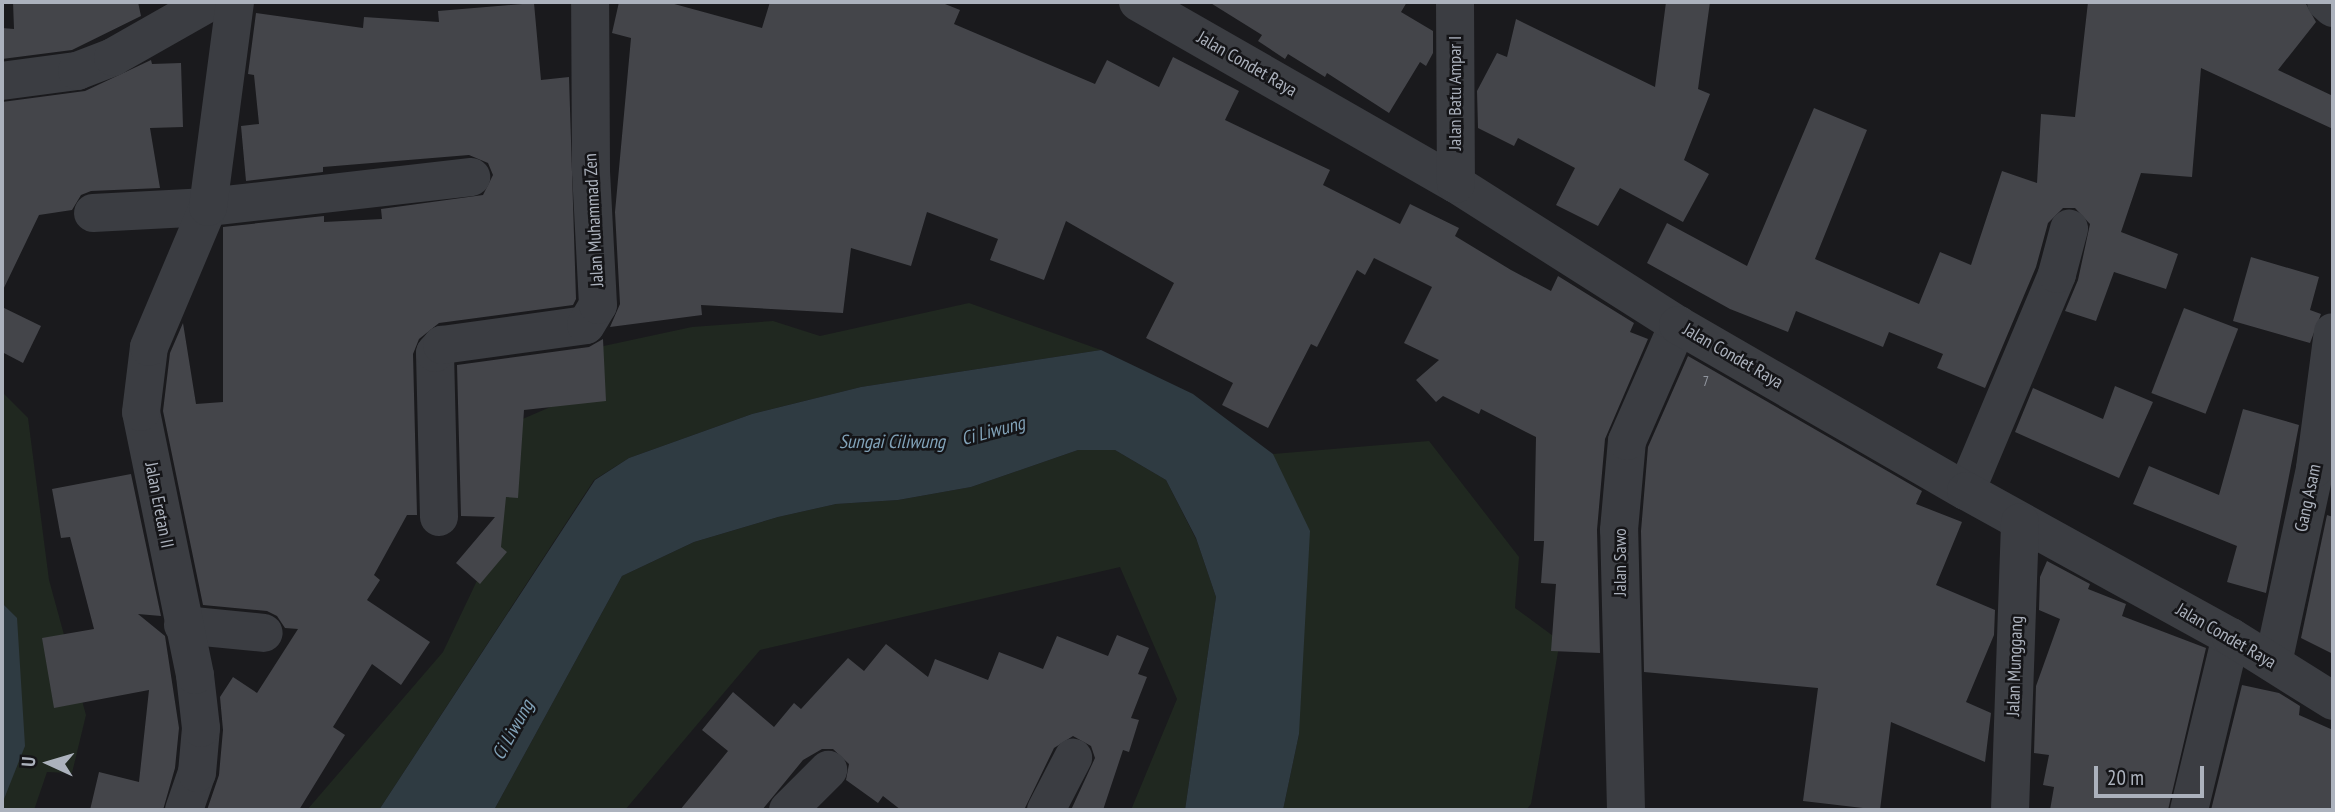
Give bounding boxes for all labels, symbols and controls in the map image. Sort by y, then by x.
street label: Jalan Condet Raya [1193,27,1301,101]
street label: Jalan Batu Ampar I [1444,35,1466,151]
street label: Jalan Muhammad Zen [580,153,608,287]
street label: Jalan Condet Raya [1679,319,1787,393]
house number: 7 [1703,373,1709,389]
water label: Ci Liwung [959,412,1027,450]
water label: Sungai Ciliwung [839,431,945,453]
street label: Jalan Eretan II [140,460,178,550]
street label: Gang Asam [2290,462,2326,534]
street label: Jalan Sawo [1609,528,1631,596]
street label: Jalan Condet Raya [2172,599,2280,673]
street label: Jalan Munggang [2002,616,2028,716]
water label: Ci Liwung [487,696,539,764]
north arrow [14,728,84,798]
scale bar [2097,752,2207,796]
text: U [16,756,40,767]
text: 20 m [2107,764,2144,791]

